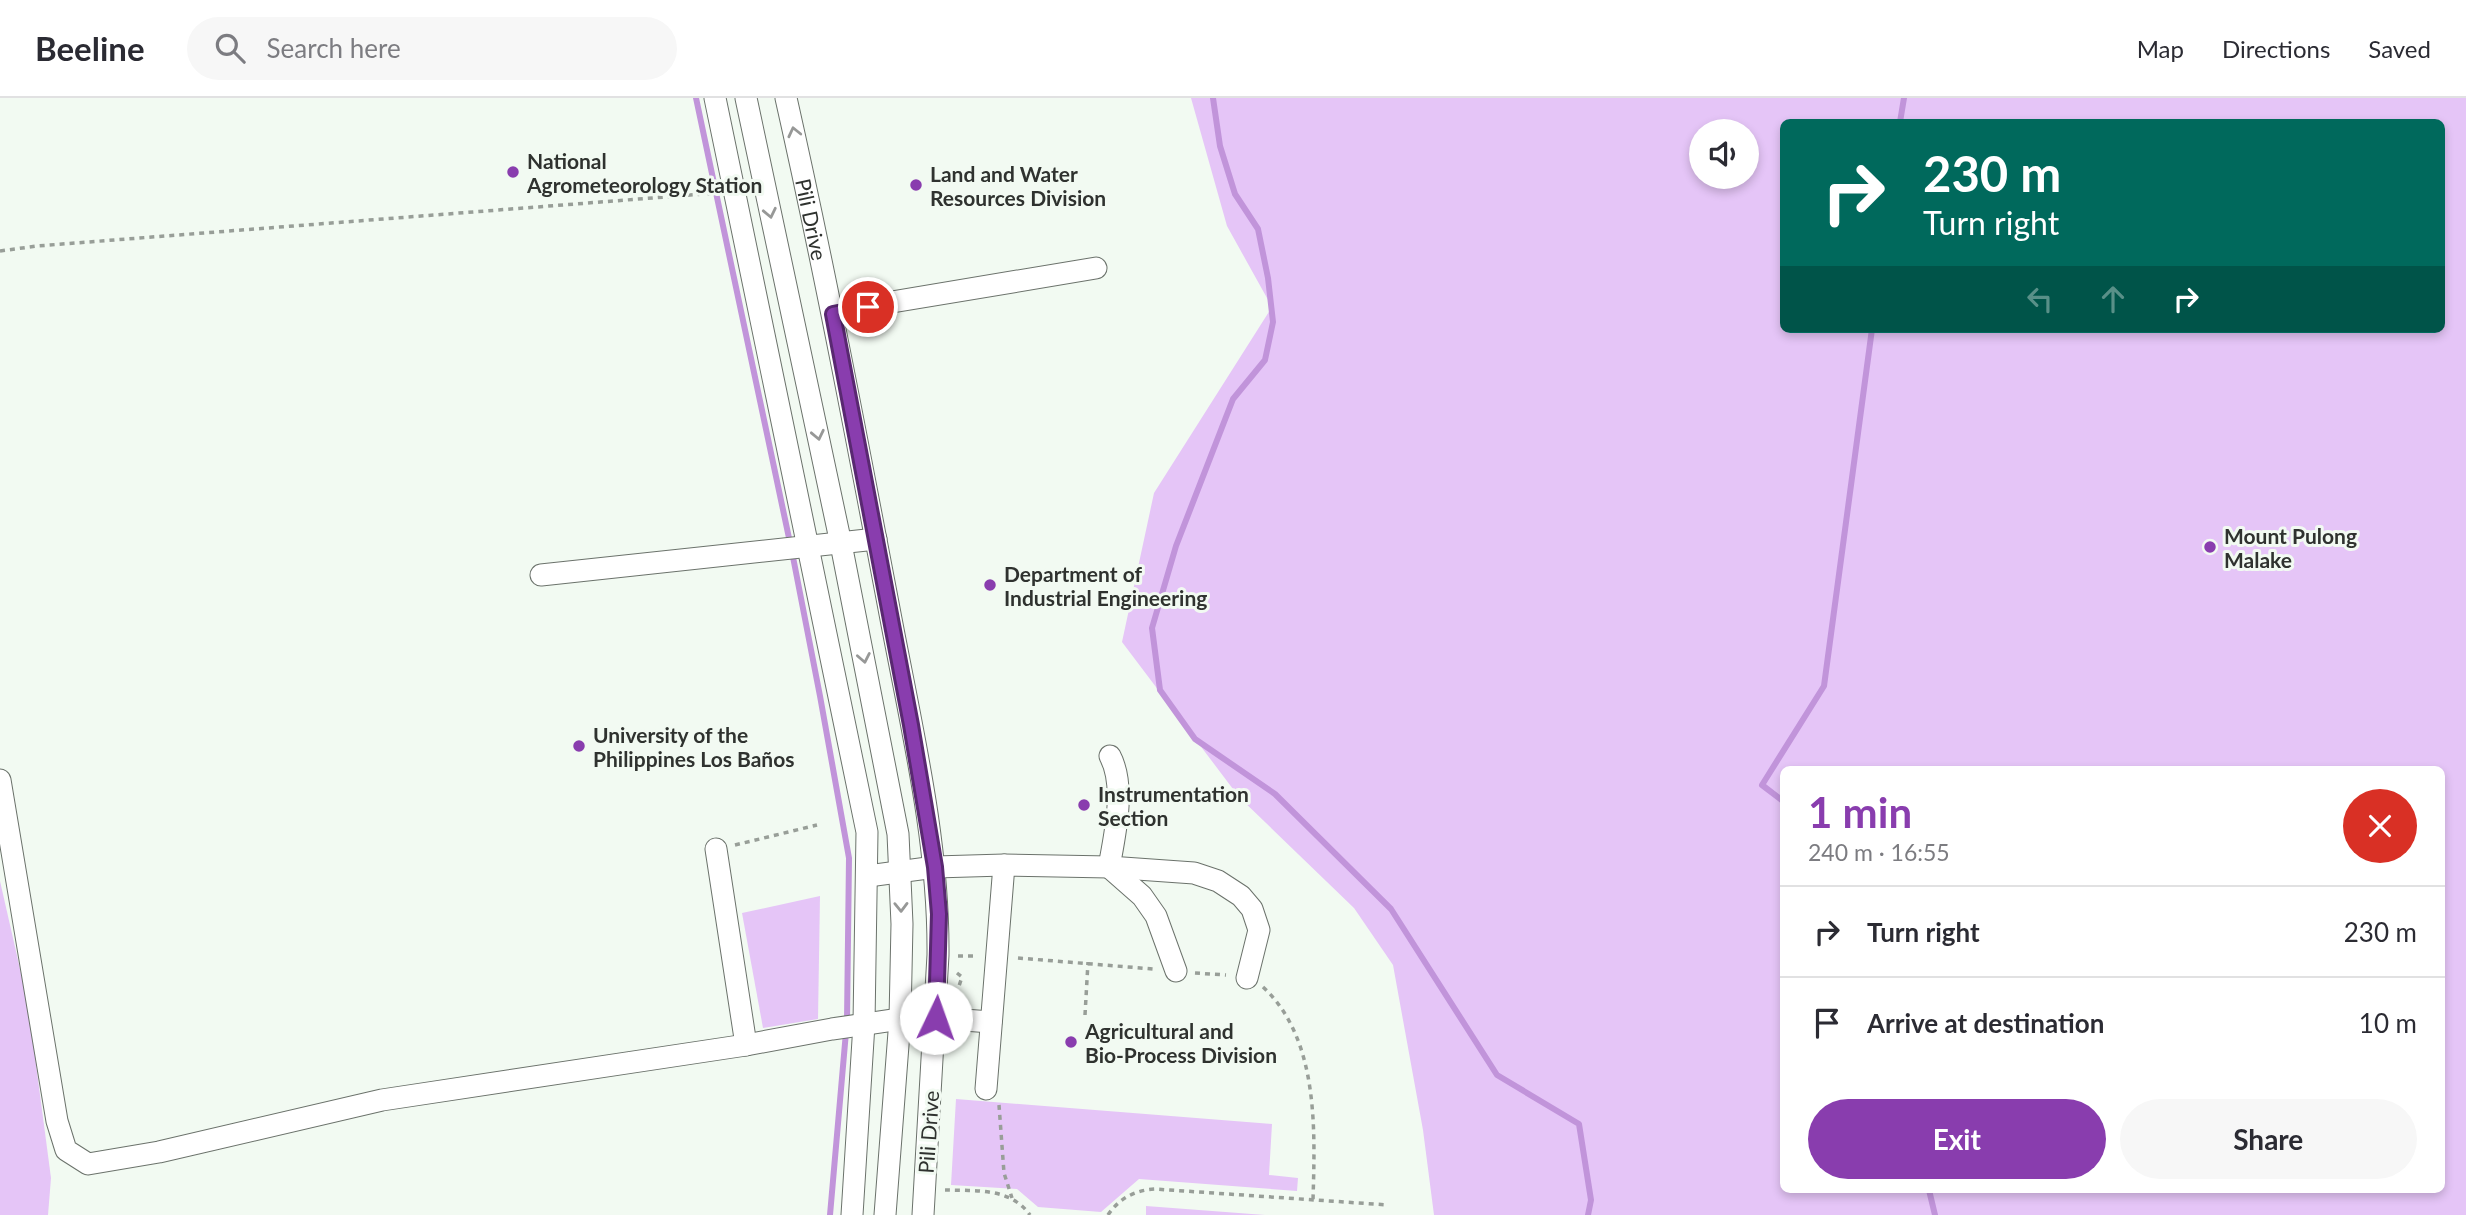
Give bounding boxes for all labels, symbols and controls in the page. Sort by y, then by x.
search box [187,17,677,80]
text: Beeline [35,28,145,68]
icon: search [211,29,249,67]
text: Search here [267,32,401,64]
text: Map [2137,34,2184,63]
text: Directions [2222,34,2330,63]
text: Saved [2368,34,2431,63]
map controls [1689,119,1759,189]
button: sound [1689,119,1759,189]
one-way arrow [787,126,802,138]
text: 230 m [1923,144,2061,202]
icon: right [1808,147,1899,238]
place label: National Agrometeorology Station [526,148,762,197]
place label: Land and Water Resources Division [930,161,1106,210]
marker: National Agrometeorology Station [505,164,521,180]
street label: Pili Drive [792,176,833,262]
marker: Land and Water Resources Division [908,177,924,193]
text: Turn right [1923,203,2059,242]
one-way arrow [762,207,777,219]
pin [838,277,898,337]
icon: left [2021,280,2059,318]
icon: ahead [2094,280,2132,318]
icon: right [2167,280,2205,318]
icon: arrive [849,288,887,326]
one-way arrow [809,429,824,441]
place label: Mount Pulong Malake [2224,523,2357,572]
marker: Mount Pulong Malake [2202,539,2218,555]
place label: Department of Industrial Engineering [1004,561,1207,610]
marker: Department of Industrial Engineering [982,577,998,593]
one-way arrow [855,652,870,664]
place label: University of the Philippines Los Baños [593,722,795,771]
marker: University of the Philippines Los Baños [571,738,587,754]
place label: Instrumentation Section [1098,781,1249,830]
text: 1 min [1808,787,1912,837]
button: close [2343,789,2417,863]
marker: Instrumentation Section [1076,797,1092,813]
text: 240 m · 16:55 [1808,838,1950,866]
one-way arrow [893,902,909,912]
icon: right [1808,913,1846,951]
text: Turn right [1867,916,1980,948]
text: 230 m [2344,916,2417,948]
position arrow [899,981,973,1055]
icon: arrive [1808,1004,1846,1042]
text: Arrive at destination [1867,1007,2104,1039]
text: 10 m [2359,1007,2417,1039]
place label: Agricultural and Bio-Process Division [1084,1018,1277,1067]
marker: Agricultural and Bio-Process Division [1063,1034,1079,1050]
street label: Pili Drive [913,1090,943,1174]
button: Exit [1808,1099,2106,1179]
button: Share [2120,1099,2417,1179]

